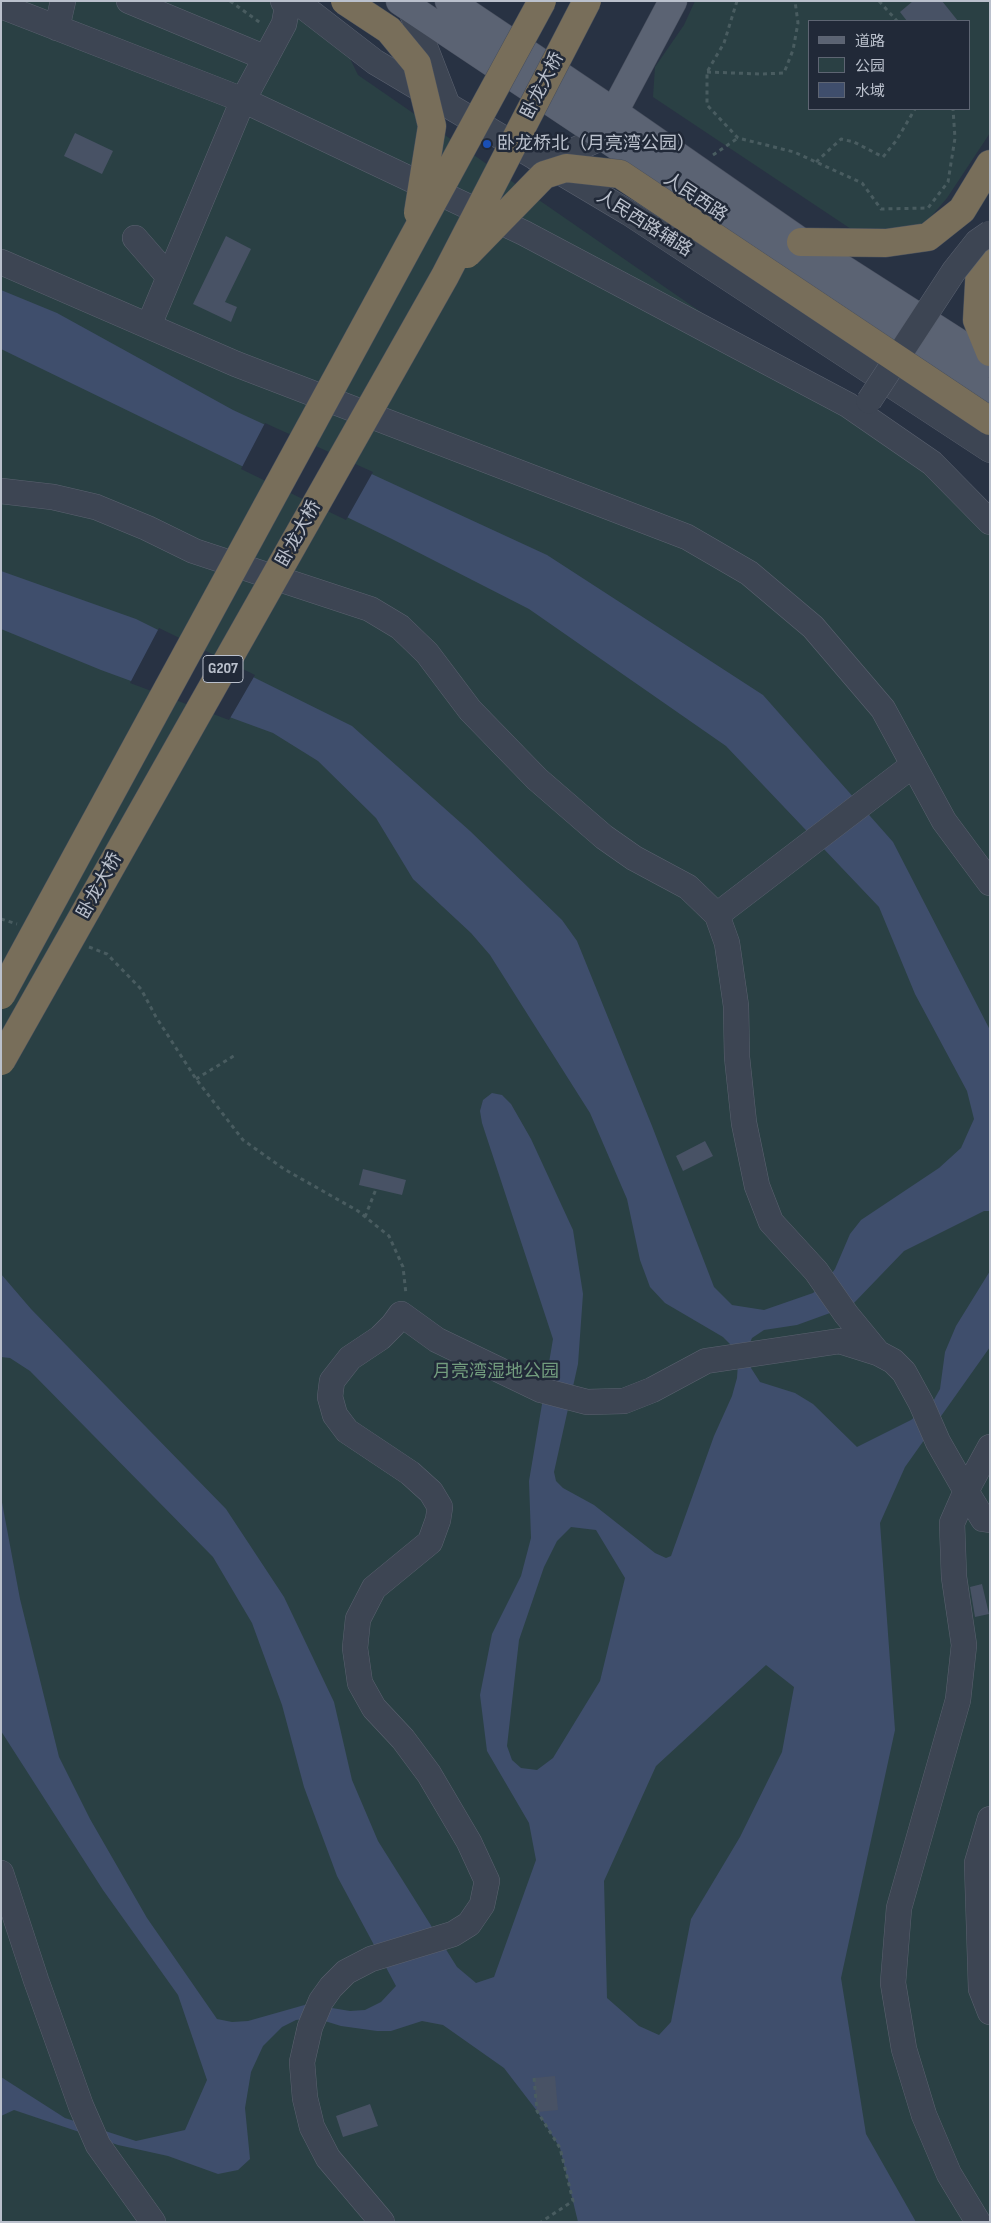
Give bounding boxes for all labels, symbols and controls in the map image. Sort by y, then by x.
legend [808,20,971,110]
text: 道路 [855,32,885,51]
street label: 卧龙大桥 [517,49,569,123]
text: 公园 [855,57,885,76]
text: 水域 [855,82,885,101]
place label: 卧龙桥北（月亮湾公园） [497,133,695,155]
marker: 卧龙桥北（月亮湾公园） [481,138,493,150]
street label: 人民西路 [659,169,731,227]
street label: 人民西路辅路 [592,186,696,262]
street label: 卧龙大桥 [272,497,326,571]
road number: G207 [203,656,243,682]
street label: 卧龙大桥 [73,849,127,923]
park label: 月亮湾湿地公园 [433,1361,559,1383]

